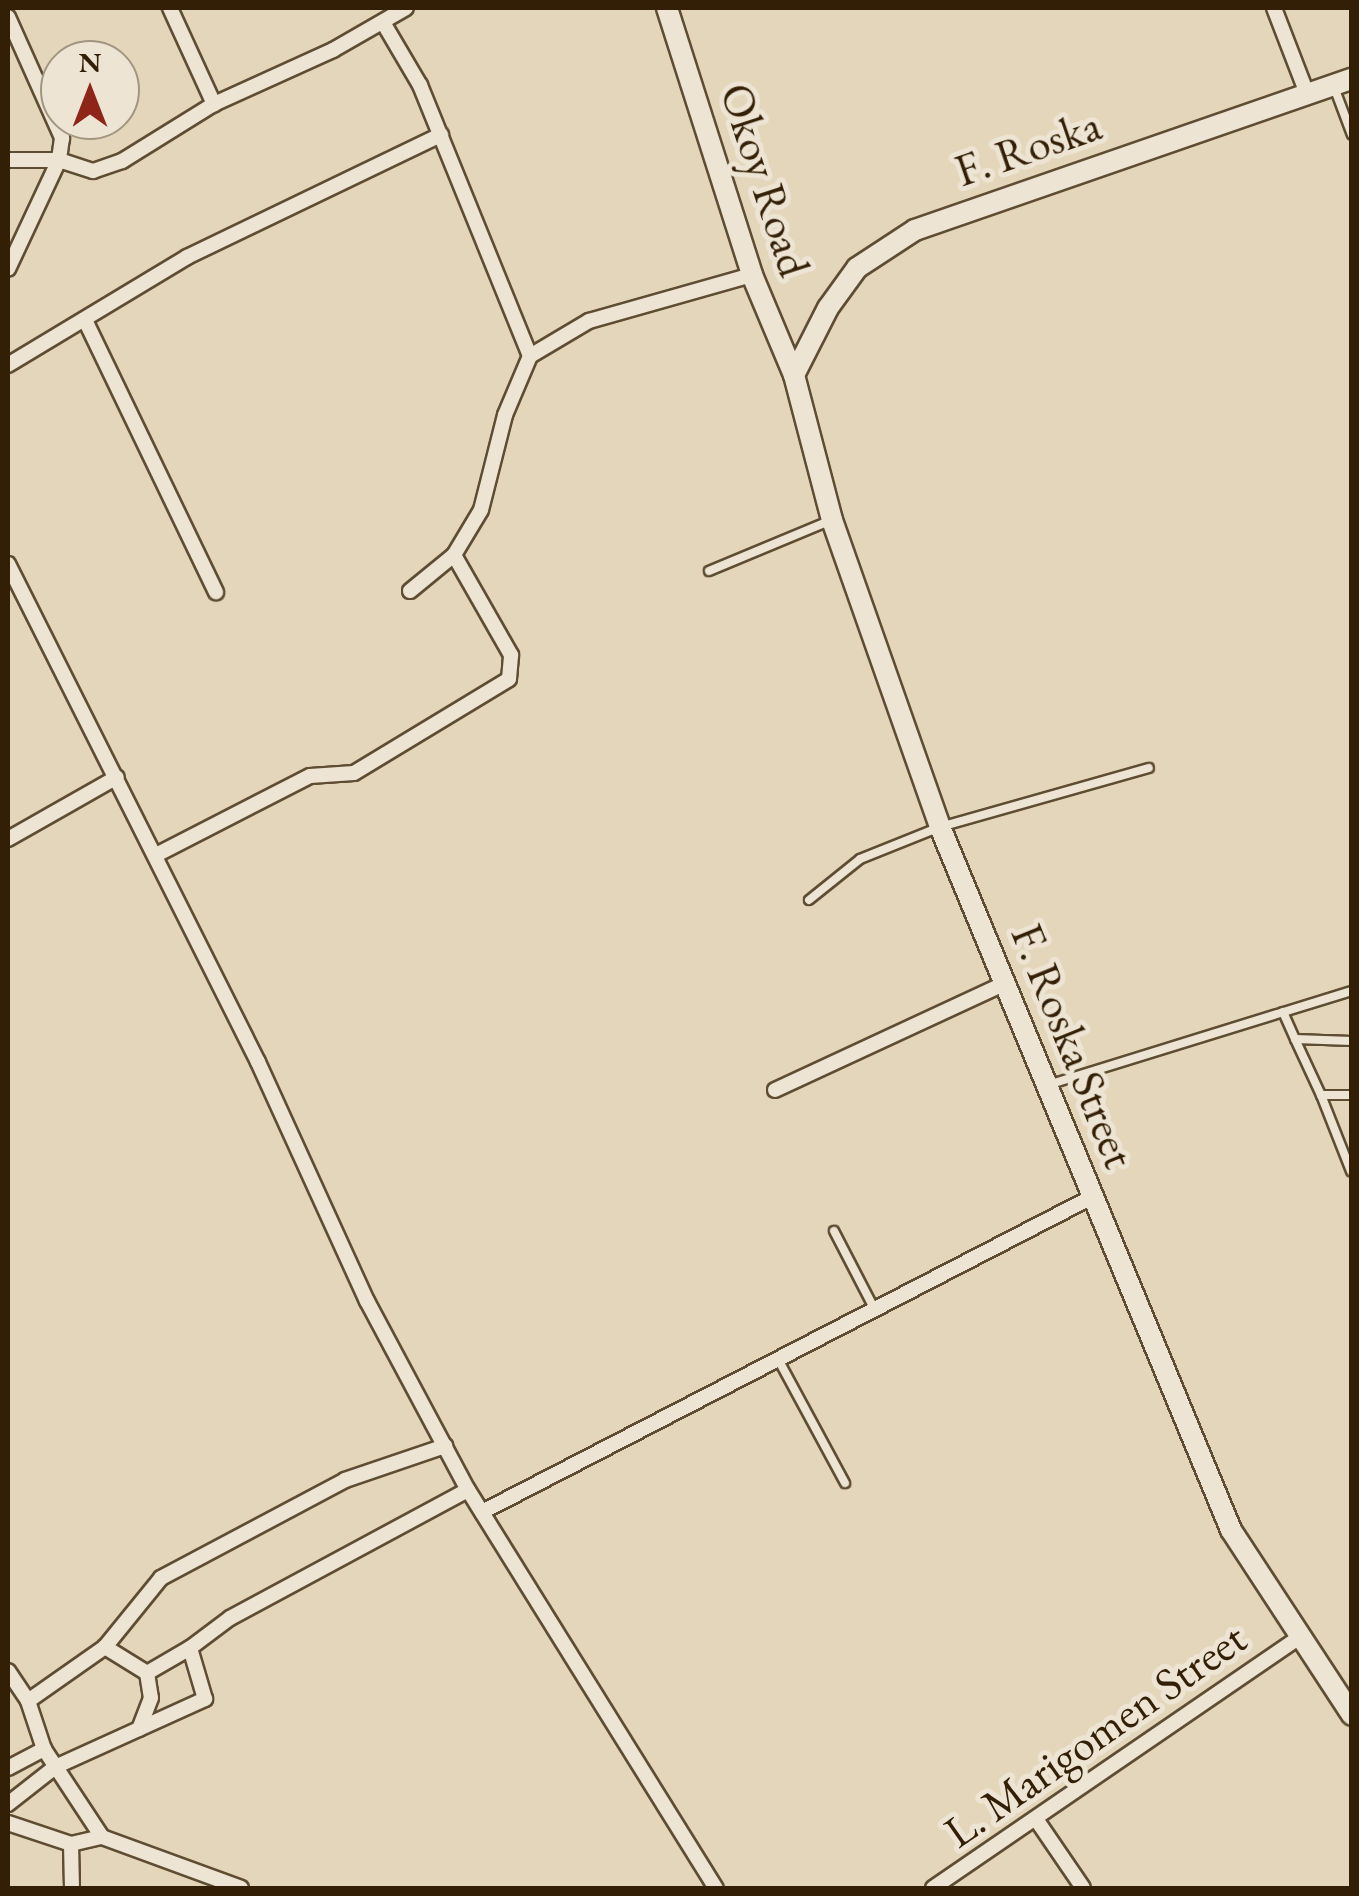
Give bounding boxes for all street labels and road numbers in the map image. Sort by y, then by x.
street label: Okoy Road [708,77,822,283]
street label: F. Roska [948,98,1108,198]
street label: F. Roska Street [1000,916,1146,1176]
street label: L. Marigomen Street [934,1611,1256,1859]

